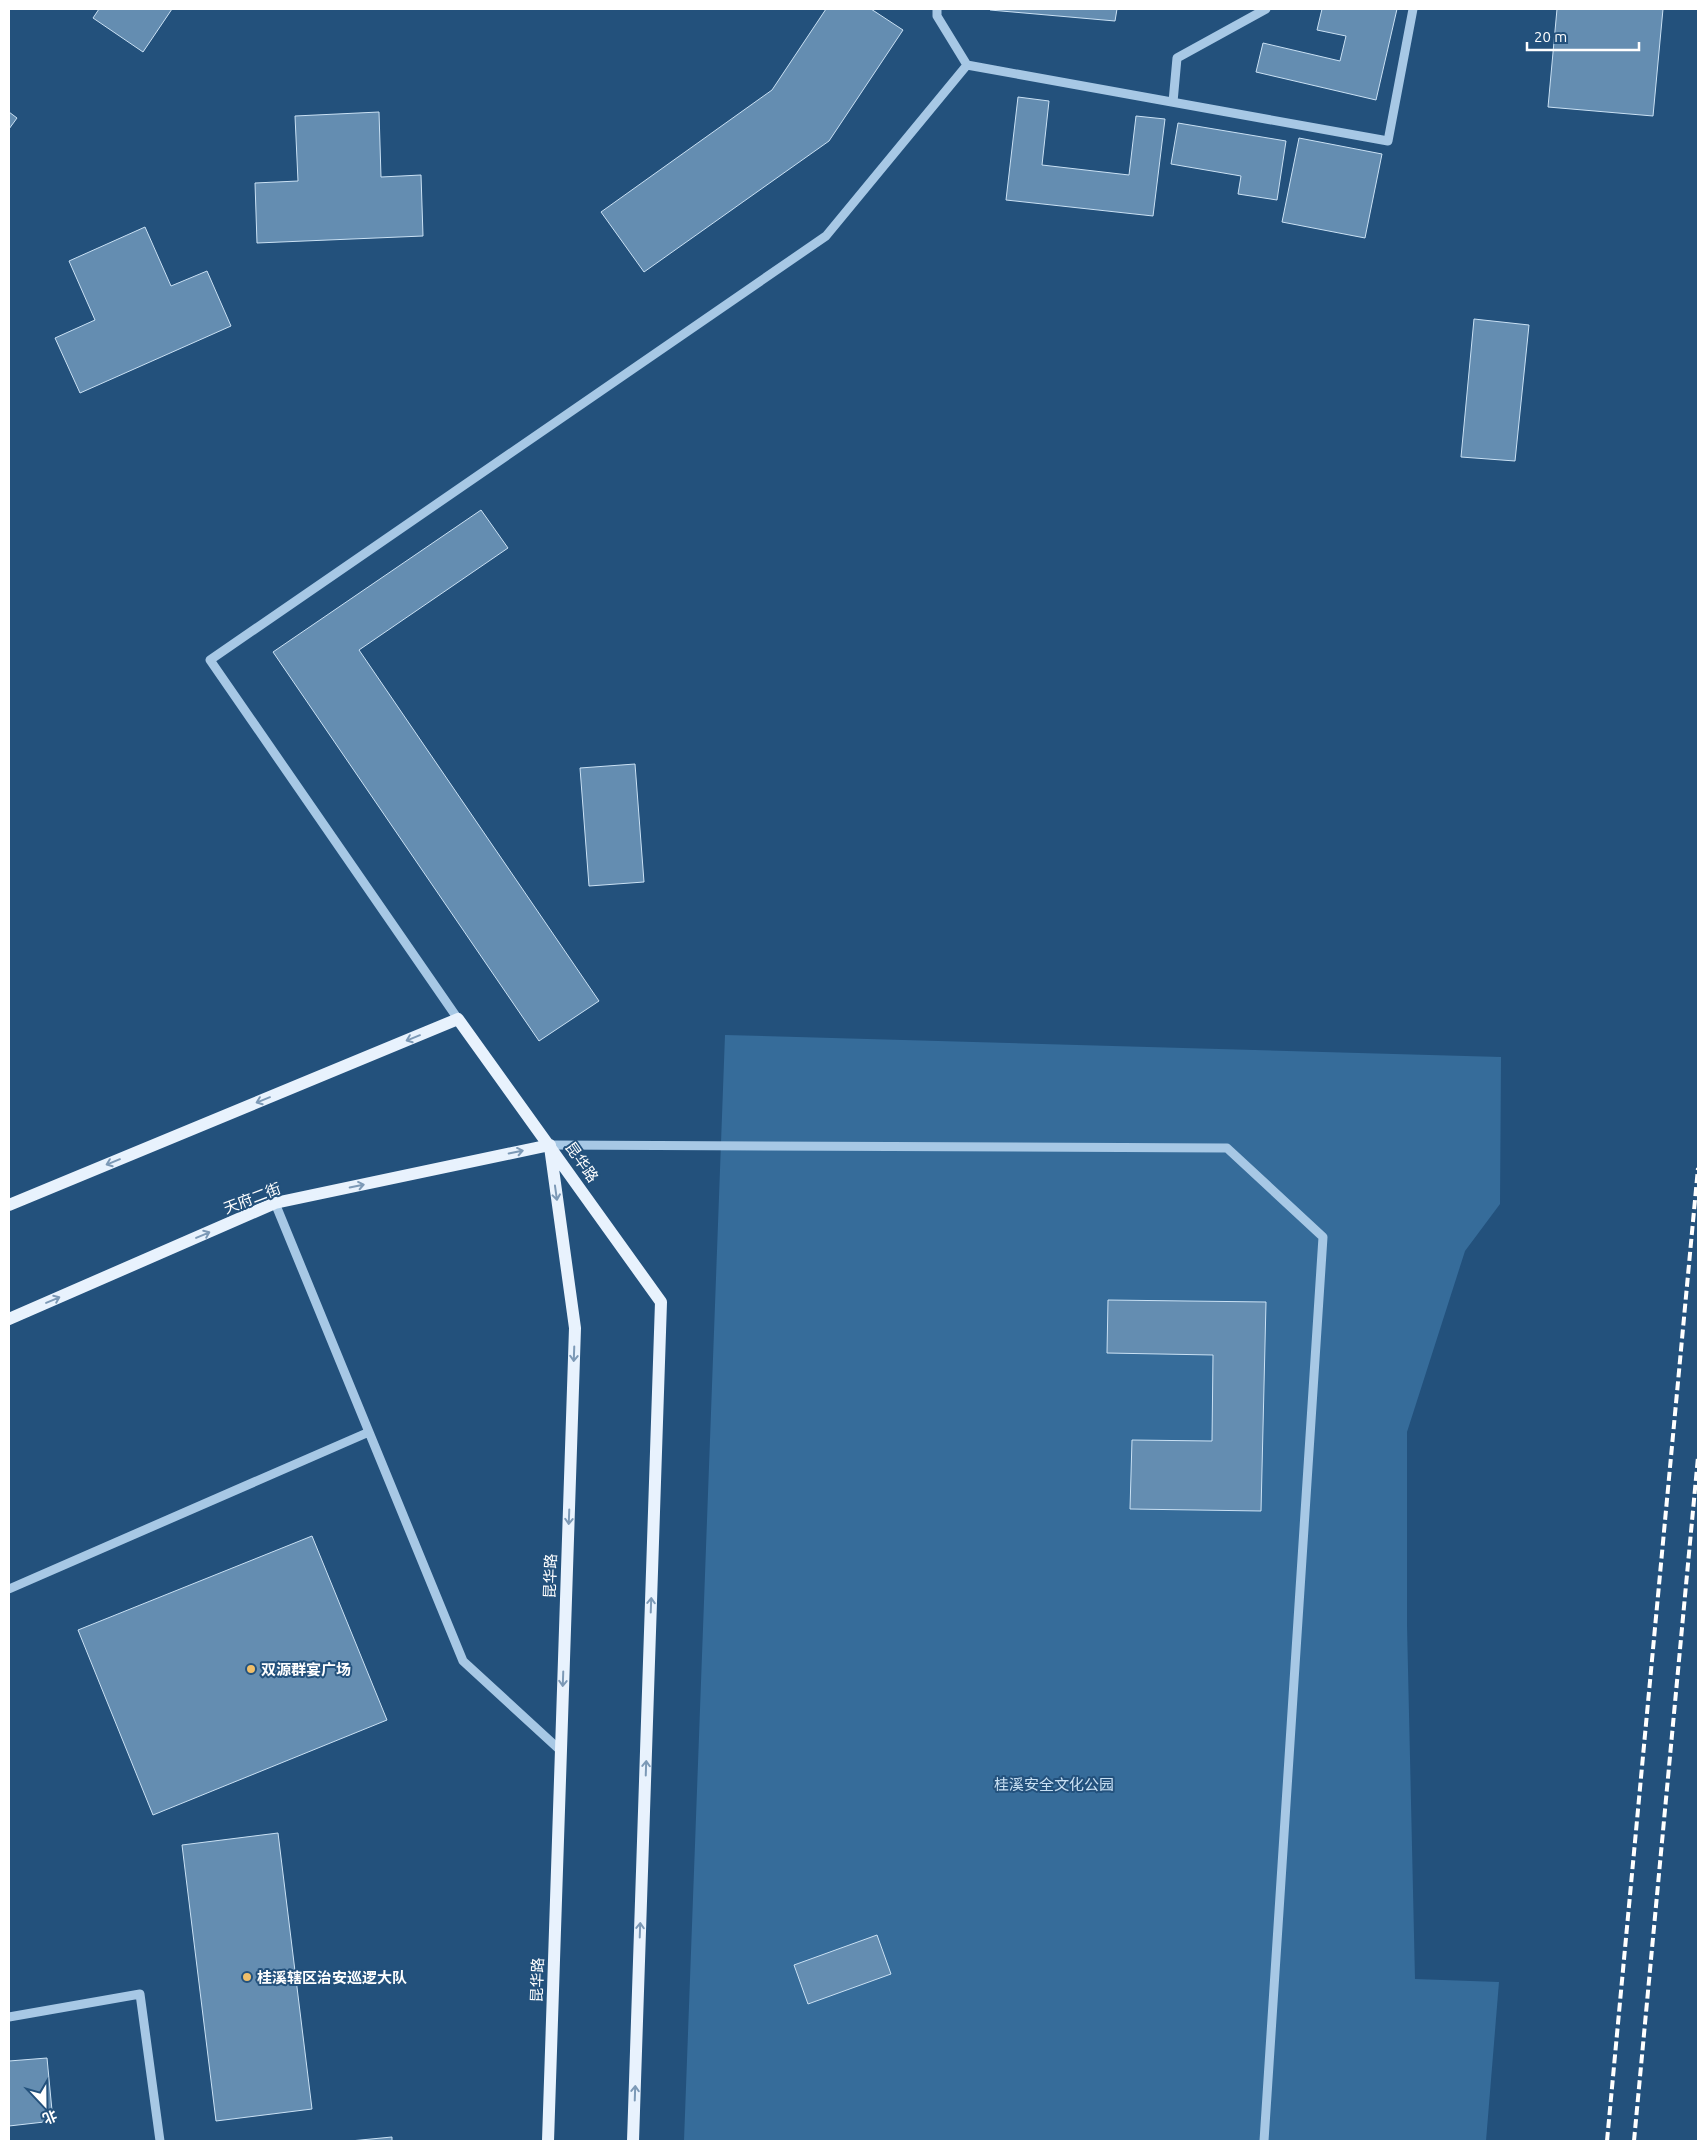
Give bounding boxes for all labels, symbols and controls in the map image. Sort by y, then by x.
scale bar [1527,20,1640,52]
text: 20 m [1534,28,1567,45]
one-way arrow [406,1033,421,1043]
one-way arrow [256,1095,271,1105]
street label: 昆华路 [562,1139,602,1185]
one-way arrow [507,1147,523,1156]
one-way arrow [106,1157,121,1167]
street label: 天府二街 [221,1179,283,1217]
one-way arrow [348,1181,364,1190]
one-way arrow [552,1185,562,1201]
one-way arrow [195,1230,210,1240]
one-way arrow [45,1294,60,1304]
one-way arrow [569,1346,579,1362]
one-way arrow [564,1509,573,1525]
street label: 昆华路 [541,1553,559,1599]
one-way arrow [646,1598,656,1614]
place label: 双源群宴广场 [261,1661,351,1678]
marker: 双源群宴广场 [245,1663,257,1675]
one-way arrow [559,1671,568,1687]
one-way arrow [641,1760,650,1776]
park label: 桂溪安全文化公园 [994,1776,1114,1793]
one-way arrow [635,1922,645,1938]
street label: 昆华路 [528,1957,546,2003]
place label: 桂溪辖区治安巡逻大队 [257,1969,407,1986]
marker: 桂溪辖区治安巡逻大队 [241,1971,253,1983]
north arrow [20,2080,70,2130]
one-way arrow [630,2085,639,2101]
text: 北 [40,2107,59,2127]

